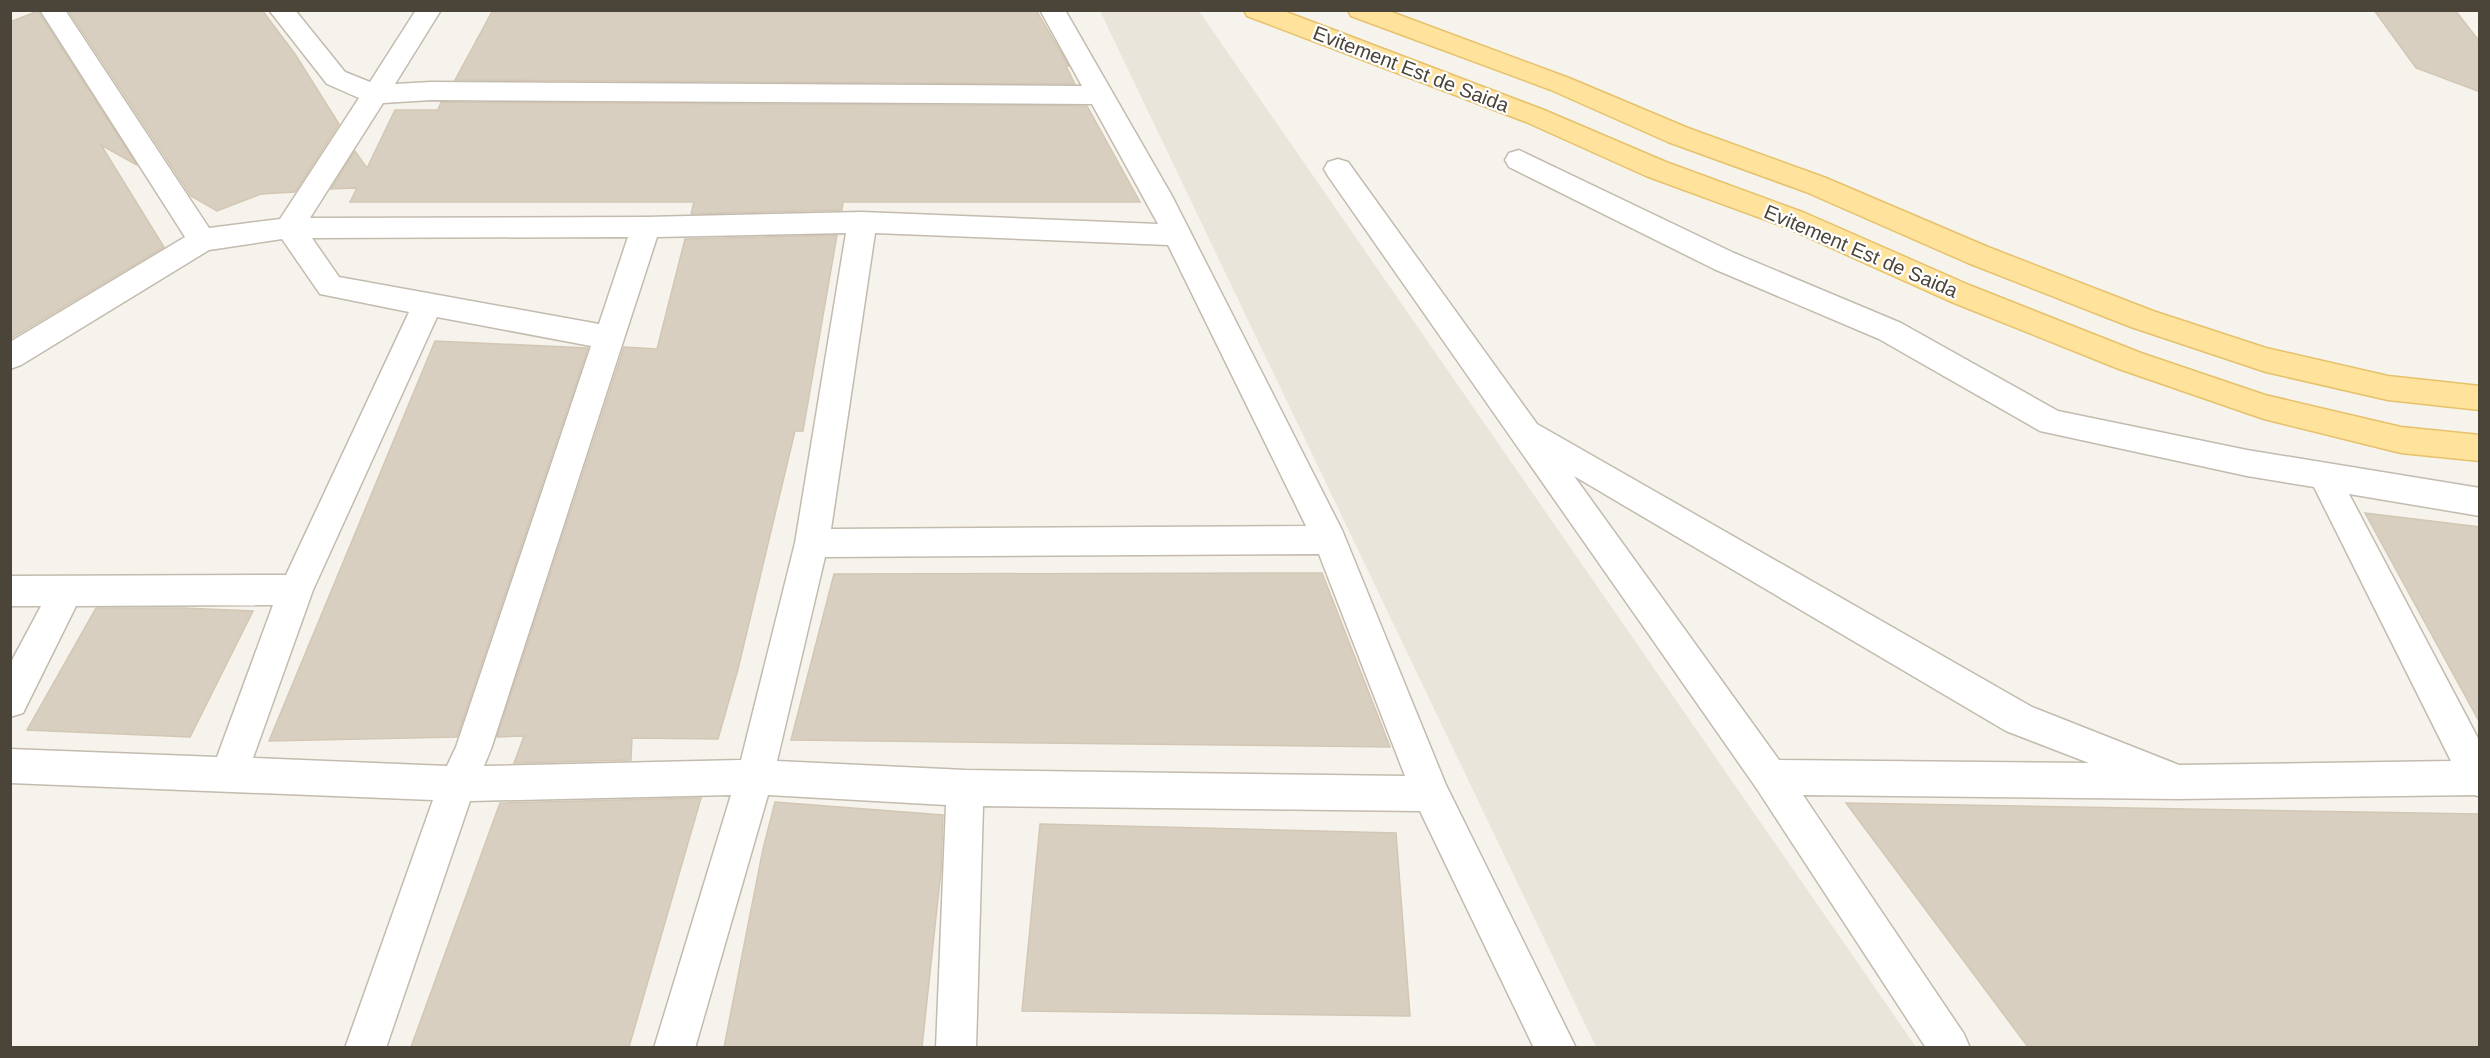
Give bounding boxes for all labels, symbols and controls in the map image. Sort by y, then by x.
street label: Evitement Est de Saida [1310,21,1513,117]
street label: Evitement Est de Saida [1761,200,1962,302]

